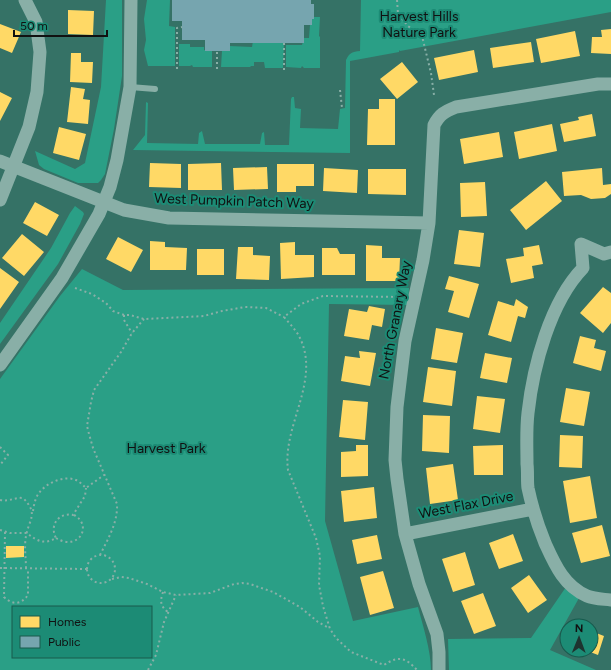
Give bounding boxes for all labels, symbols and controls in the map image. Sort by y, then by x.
park label: Harvest Hills Nature Park [380,8,458,41]
scale bar [14,12,107,38]
text: 50 m [20,19,48,33]
street label: West Pumpkin Patch Way [154,190,315,212]
street label: North Granary Way [375,259,415,381]
park label: Harvest Park [126,440,206,457]
street label: West Flax Drive [417,487,515,523]
legend [12,606,152,658]
text: Homes [48,615,87,629]
north arrow [559,618,599,658]
text: N [575,622,584,635]
text: Public [48,635,81,649]

